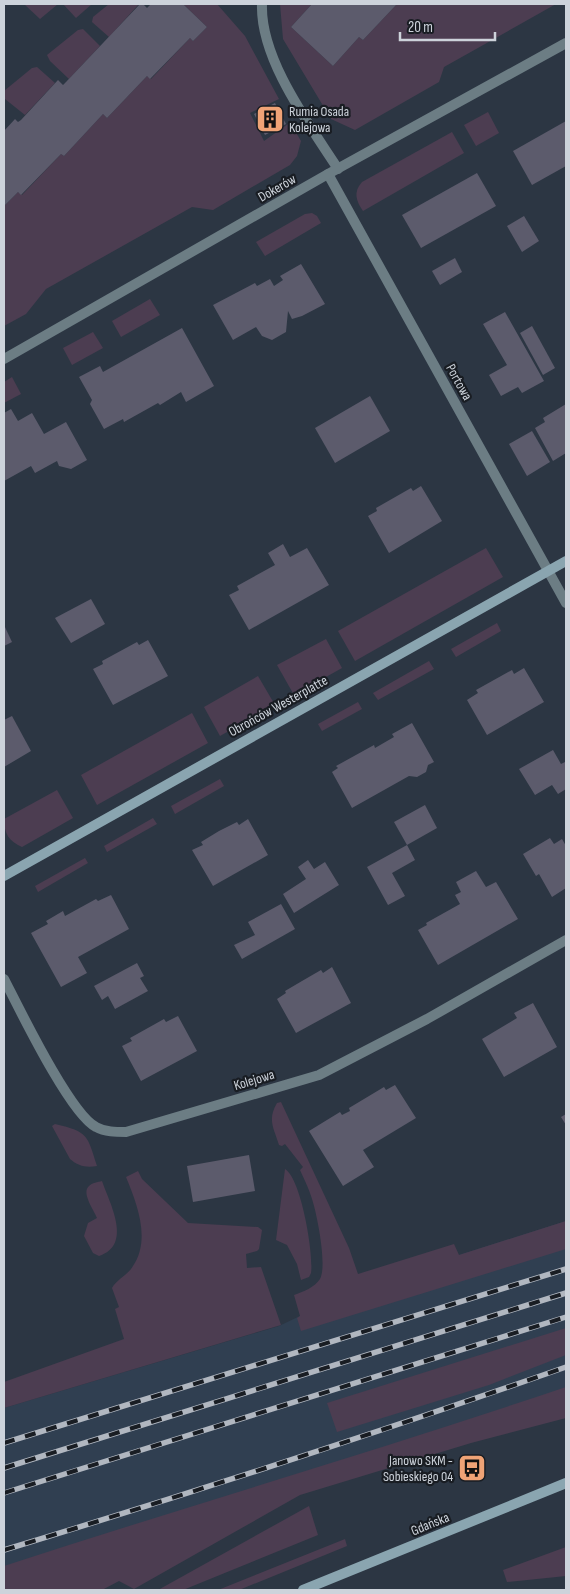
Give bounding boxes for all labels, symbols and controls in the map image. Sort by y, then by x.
scale bar [400,10,495,42]
text: 20 m [408,18,433,37]
place label: Rumia Osada Kolejowa [289,103,349,136]
building icon: Rumia Osada Kolejowa [255,104,285,134]
street label: Dokerów [255,170,299,206]
street label: Portowa [442,361,476,403]
street label: Obrońców Westerplatte [225,672,331,740]
street label: Kolejowa [232,1066,276,1094]
place label: Janowo SKM - Sobieskiego 04 [383,1452,453,1485]
bus stop icon: Janowo SKM - Sobieskiego 04 [457,1453,487,1483]
street label: Gdańska [408,1509,452,1539]

